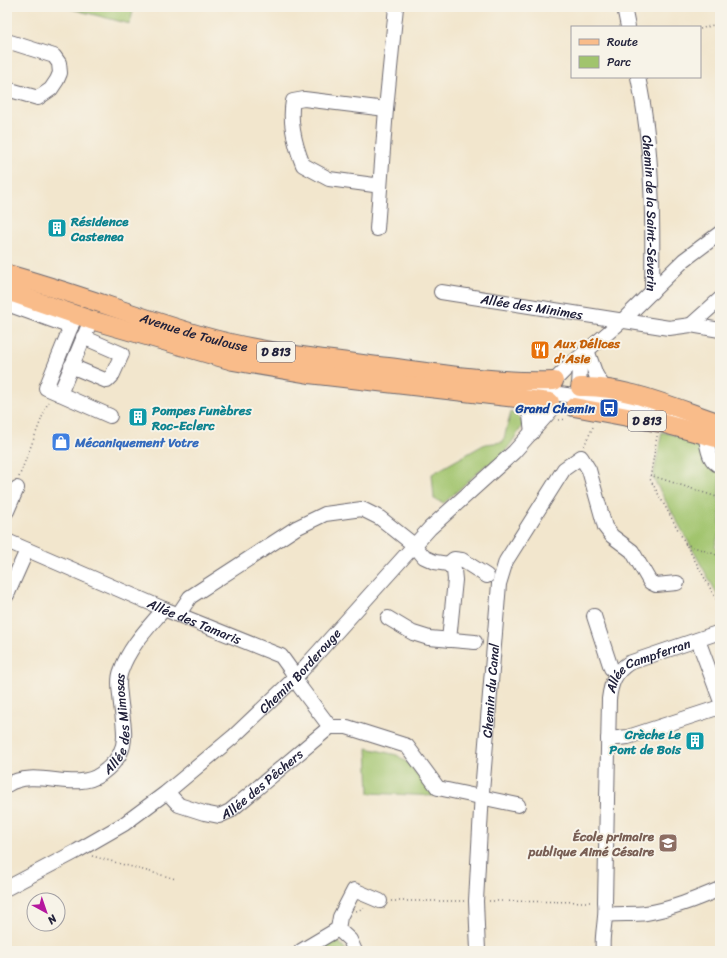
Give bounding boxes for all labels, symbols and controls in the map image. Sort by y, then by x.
legend [571,26,701,78]
text: Route [607,31,638,53]
text: Parc [607,51,631,73]
street label: Chemin de la Saint-Séverin [635,134,663,291]
place label: Résidence Castenea [70,210,129,248]
building icon: Résidence Castenea [46,217,68,239]
street label: Allée des Minimes [478,287,586,326]
street label: Avenue de Toulouse [136,306,250,358]
place label: Aux Délices d'Asie [553,332,621,370]
restaurant icon: Aux Délices d'Asie [529,339,551,361]
road number: D 813 [257,342,295,362]
place label: Grand Chemin [515,397,596,420]
bus stop icon: Grand Chemin [598,397,620,419]
place label: Pompes Funèbres Roc-Eclerc [151,399,252,437]
building icon: Pompes Funèbres Roc-Eclerc [127,406,149,428]
road number: D 813 [628,411,666,431]
shop icon: Mécaniquement Votre [50,431,72,453]
place label: Mécaniquement Votre [74,431,199,454]
street label: Allée des Tamaris [143,592,246,651]
street label: Chemin Borderouge [253,623,347,719]
street label: Allée Campferran [599,632,694,696]
street label: Chemin du Canal [475,642,506,739]
street label: Allée des Mimosas [97,670,136,781]
place label: Crèche Le Pont de Bois [609,723,682,761]
building icon: Crèche Le Pont de Bois [684,730,706,752]
street label: Allée des Pêchers [216,743,309,826]
place label: École primaire publique Aimé Césaire [528,825,655,863]
school or university icon: École primaire publique Aimé Césaire [657,832,679,854]
north arrow [26,892,66,932]
text: N [43,909,62,929]

